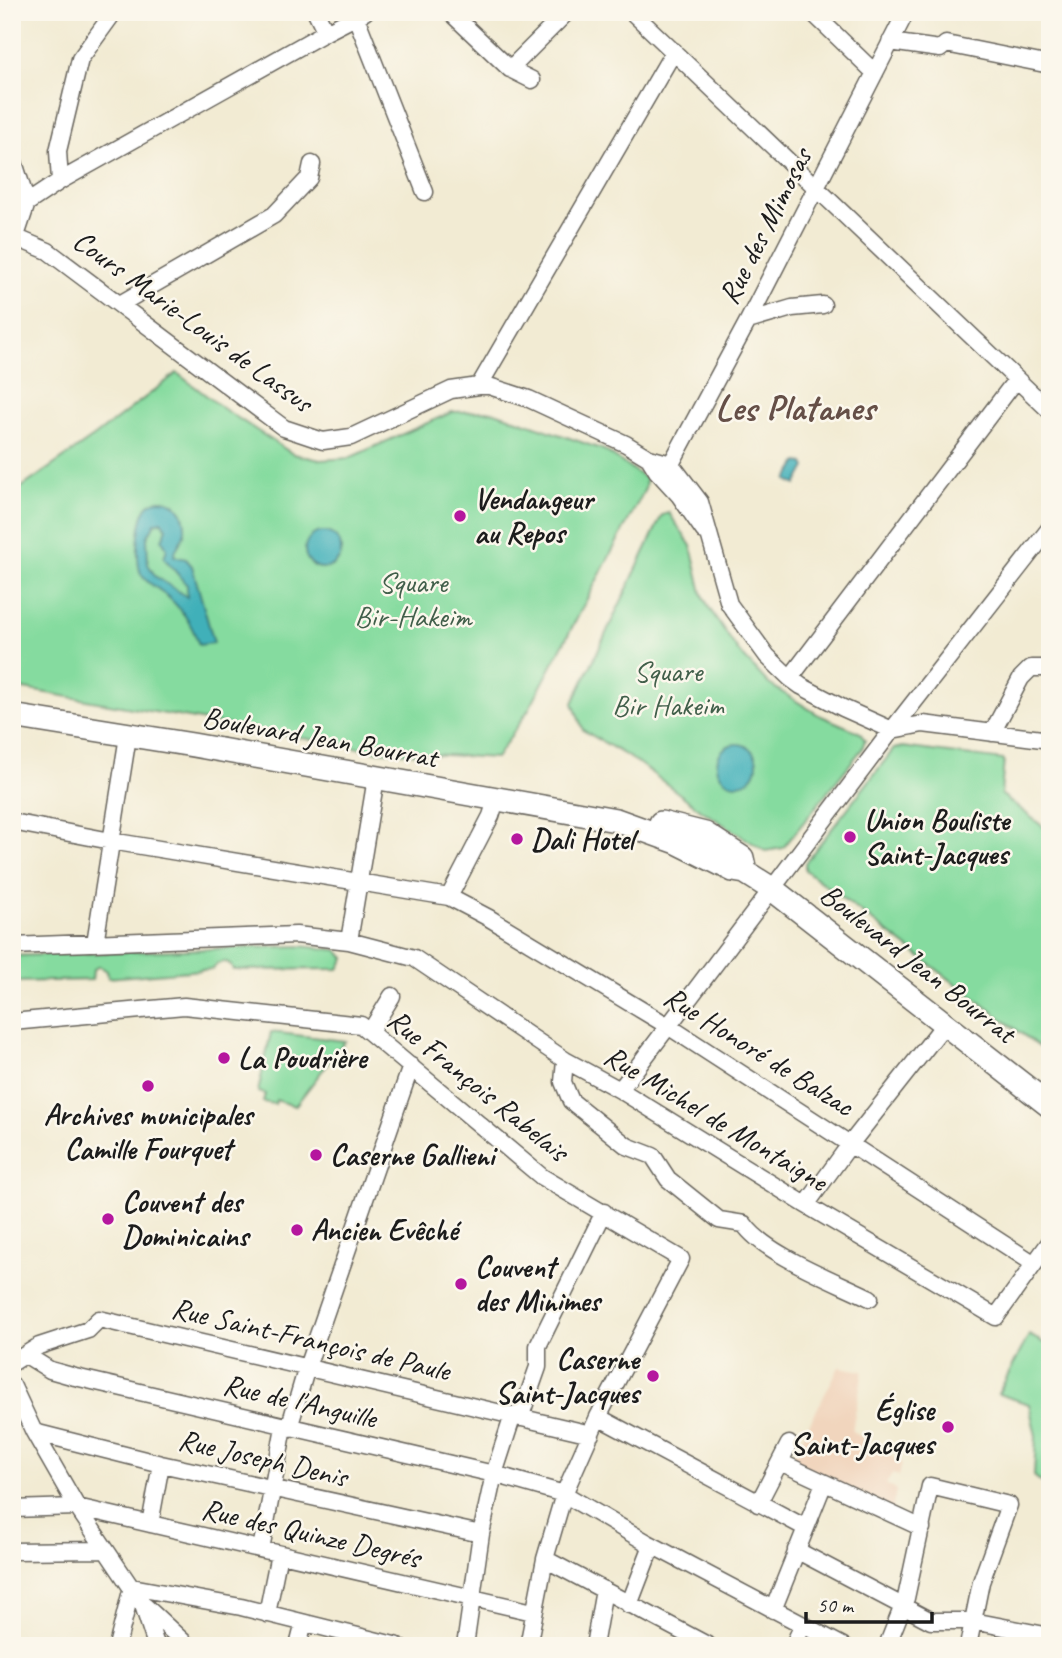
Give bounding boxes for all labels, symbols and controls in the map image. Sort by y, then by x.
street label: Rue des Mimosas [709,139,822,310]
street label: Cours Marie-Louis de Lassus [66,221,322,422]
district label: Les Platanes [715,384,879,431]
place label: Vendangeur au Repos [474,480,596,552]
marker: Vendangeur au Repos [452,508,468,524]
park label: Square Bir-Hakeim [355,563,473,635]
park label: Square Bir Hakeim [612,652,725,724]
street label: Boulevard Jean Bourrat [200,698,443,777]
place label: Union Bouliste Saint-Jacques [864,801,1011,873]
place label: Dali Hotel [531,820,639,858]
marker: Union Bouliste Saint-Jacques [842,829,858,845]
marker: Dali Hotel [509,831,525,847]
street label: Boulevard Jean Bourrat [813,875,1026,1053]
street label: Rue Honoré de Balzac [657,977,862,1125]
street label: Rue François Rabelais [380,1000,578,1171]
street label: Rue Michel de Montaigne [597,1036,837,1201]
place label: La Poudrière [238,1039,369,1077]
marker: La Poudrière [216,1050,232,1066]
marker: Archives municipales Camille Fourquet [140,1078,156,1094]
place label: Archives municipales Camille Fourquet [44,1096,256,1168]
place label: Caserne Gallieni [330,1136,499,1174]
marker: Caserne Gallieni [308,1147,324,1163]
place label: Couvent des Dominicains [122,1183,252,1255]
marker: Couvent des Dominicains [100,1211,116,1227]
place label: Ancien Evêché [311,1211,462,1249]
marker: Ancien Evêché [289,1222,305,1238]
place label: Couvent des Minimes [475,1248,603,1320]
marker: Couvent des Minimes [453,1276,469,1292]
street label: Rue Saint-François de Paule [168,1288,456,1390]
place label: Caserne Saint-Jacques [495,1340,642,1412]
street label: Rue de l'Anguille [220,1365,383,1438]
marker: Caserne Saint-Jacques [645,1368,661,1384]
place label: Église Saint-Jacques [790,1391,937,1463]
marker: Église Saint-Jacques [940,1419,956,1435]
street label: Rue Joseph Denis [175,1420,354,1496]
street label: Rue des Quinze Degrés [198,1489,427,1577]
scale bar [806,1581,932,1625]
text: 50 m [817,1592,855,1618]

